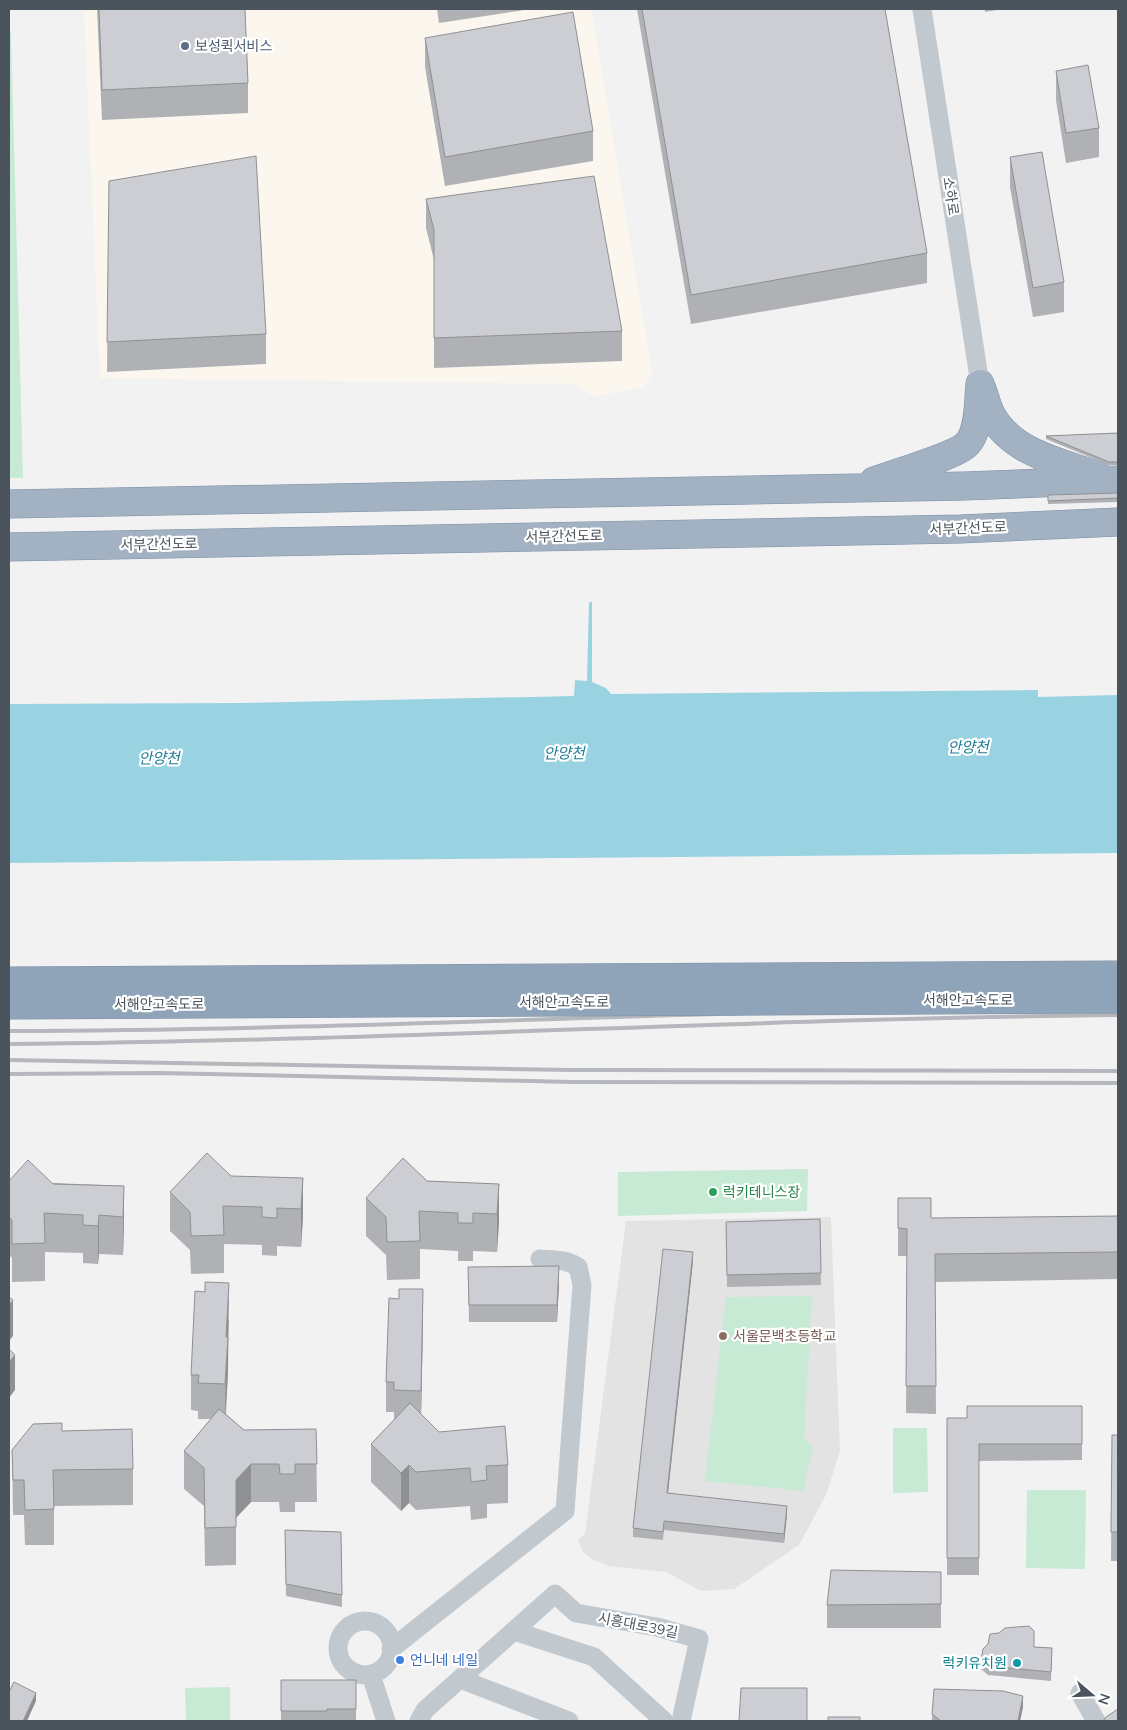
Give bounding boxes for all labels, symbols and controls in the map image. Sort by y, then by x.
place label: 보성퀵서비스 [195,37,272,55]
marker: 보성퀵서비스 [179,40,191,52]
street label: 소하로 [939,176,963,217]
street label: 서부간선도로 [929,518,1007,538]
street label: 서부간선도로 [525,526,603,546]
street label: 서부간선도로 [120,534,198,554]
water label: 안양천 [947,737,991,757]
water label: 안양천 [543,743,587,763]
water label: 안양천 [138,748,182,768]
street label: 서해안고속도로 [923,991,1013,1009]
street label: 서해안고속도로 [519,993,609,1011]
street label: 서해안고속도로 [114,995,204,1013]
place label: 럭키테니스장 [723,1183,800,1201]
marker: 럭키테니스장 [707,1186,719,1198]
place label: 서울문백초등학교 [733,1327,836,1345]
marker: 서울문백초등학교 [717,1330,729,1342]
street label: 시흥대로39길 [596,1608,680,1642]
place label: 언니네 네일 [410,1651,478,1669]
marker: 언니네 네일 [394,1654,406,1666]
place label: 럭키유치원 [943,1654,1007,1672]
marker: 럭키유치원 [1011,1657,1023,1669]
north arrow [1067,1670,1117,1720]
text: N [1094,1691,1115,1707]

